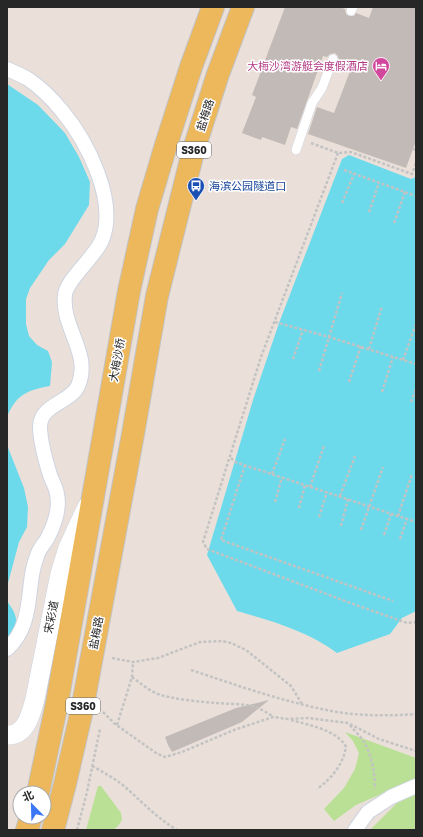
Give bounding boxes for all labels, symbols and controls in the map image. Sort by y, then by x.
hotel icon: 大梅沙湾游艇会度假酒店 [371,56,391,81]
place label: 大梅沙湾游艇会度假酒店 [247,59,368,72]
street label: 盐梅路 [193,97,216,133]
road number: S360 [177,142,211,158]
bus stop icon: 海滨公园隧道口 [186,176,206,201]
place label: 海滨公园隧道口 [209,179,286,192]
street label: 大梅沙桥 [106,337,127,383]
street label: 宋彩道 [41,599,60,634]
street label: 盐梅路 [86,615,105,650]
road number: S360 [66,698,100,714]
north arrow [12,785,52,825]
text: 北 [20,787,35,803]

